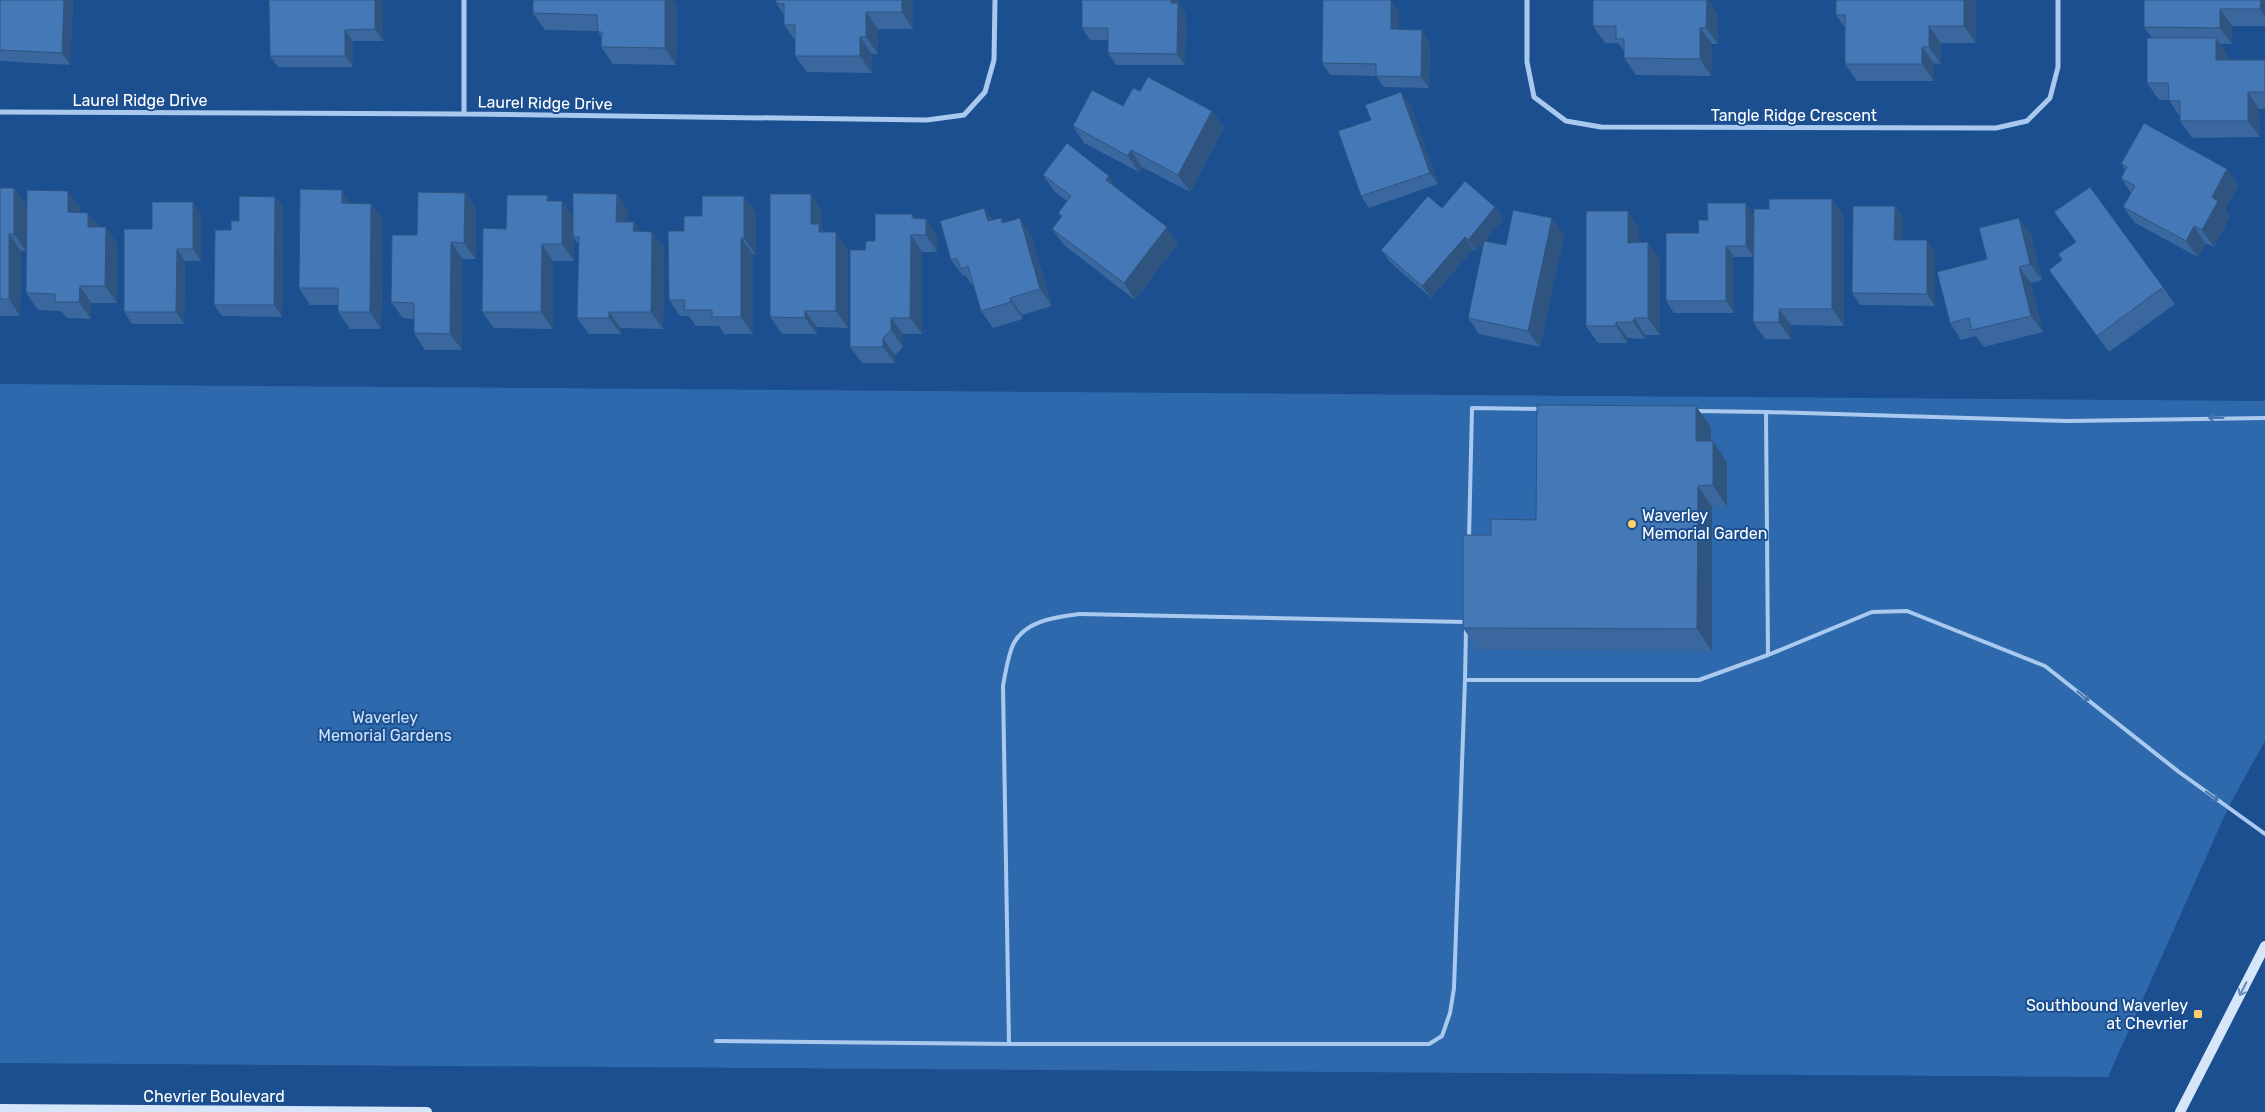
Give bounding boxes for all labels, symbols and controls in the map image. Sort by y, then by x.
street label: Laurel Ridge Drive [73,91,208,110]
street label: Laurel Ridge Drive [477,92,613,114]
street label: Tangle Ridge Crescent [1711,106,1877,125]
one-way arrow [2209,413,2225,423]
place label: Waverley Memorial Garden [1642,506,1767,543]
marker: Waverley Memorial Garden [1626,518,1638,530]
one-way arrow [2077,691,2090,702]
park label: Waverley Memorial Gardens [318,708,452,745]
one-way arrow [2205,791,2219,801]
one-way arrow [2238,981,2247,996]
place label: Southbound Waverley at Chevrier [2026,996,2188,1033]
marker: Southbound Waverley at Chevrier [2192,1008,2204,1020]
street label: Chevrier Boulevard [143,1087,285,1106]

